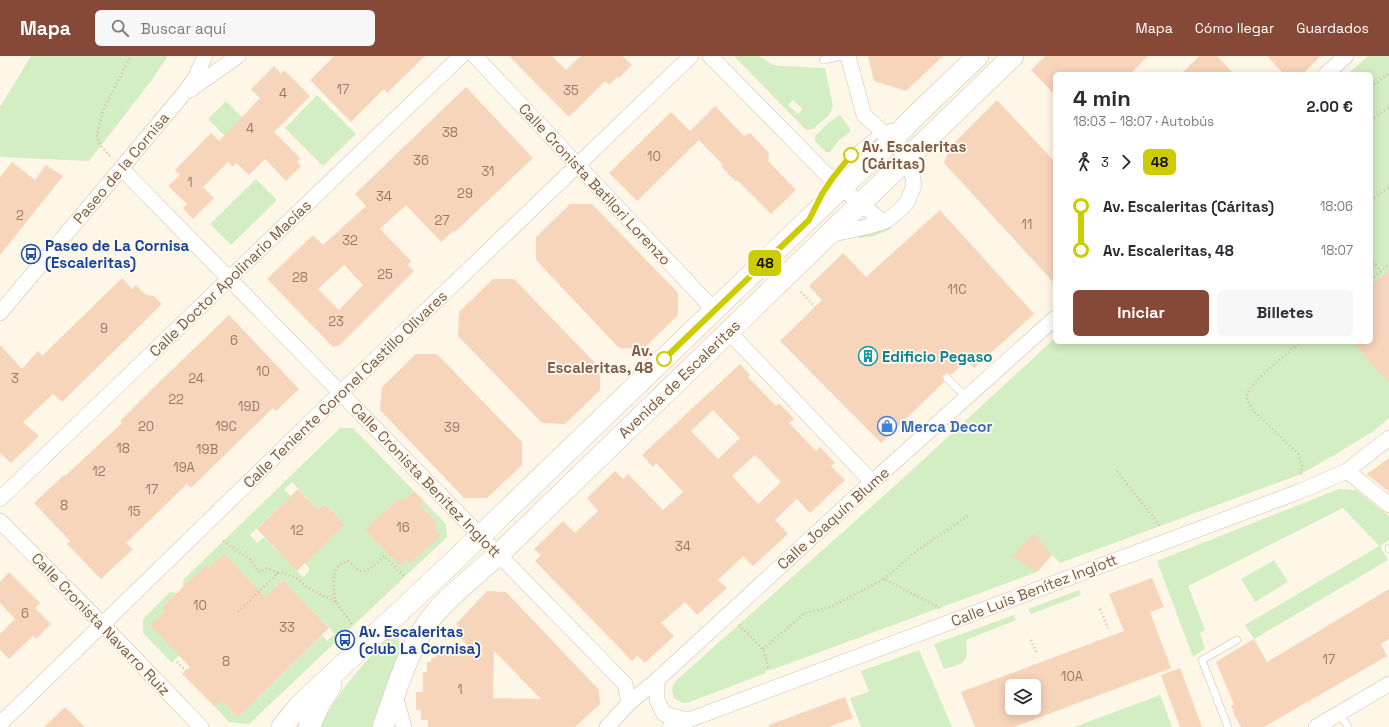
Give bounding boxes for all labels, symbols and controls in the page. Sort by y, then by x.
search box [95,10,375,46]
text: Mapa [20,16,71,41]
icon: search [109,17,131,39]
text: Buscar aquí [141,19,226,38]
text: Mapa [1136,19,1173,37]
text: Cómo llegar [1195,19,1274,37]
text: Guardados [1296,19,1369,37]
house number: 17 [337,81,349,98]
house number: 35 [563,82,579,99]
text: 4 min [1073,84,1131,112]
house number: 4 [279,85,287,102]
text: 2.00 € [1306,97,1353,116]
street label: Calle Cronista Batllori Lorenzo [515,99,675,269]
street label: Paseo de la Cornisa [69,108,173,228]
text: 18:03 – 18:07 · Autobús [1073,113,1214,130]
house number: 4 [246,120,254,137]
house number: 38 [442,124,458,141]
place label: Av. Escaleritas (Cáritas) [862,137,966,173]
marker: Av. Escaleritas (Cáritas) [843,147,859,163]
house number: 10 [647,148,661,165]
icon: walk [1073,151,1095,173]
icon: forward [1115,151,1137,173]
house number: 36 [413,152,429,169]
text: 48 [1151,153,1168,171]
text: 3 [1101,154,1109,171]
house number: 31 [481,163,495,180]
house number: 1 [187,174,193,191]
house number: 29 [457,185,473,202]
house number: 34 [376,188,392,205]
street label: Calle Doctor Apolinario Macías [145,195,315,361]
text: Av. Escaleritas (Cáritas) [1103,197,1274,216]
text: 18:06 [1320,198,1353,215]
house number: 2 [16,207,24,224]
house number: 27 [434,212,450,229]
house number: 11 [1022,216,1032,233]
house number: 32 [342,232,358,249]
place label: Paseo de La Cornisa (Escaleritas) [45,236,189,272]
text: Av. Escaleritas, 48 [1103,241,1234,260]
text: 18:07 [1321,242,1353,259]
bus stop icon: Paseo de La Cornisa (Escaleritas) [20,243,42,265]
line badge: 48 [747,250,783,276]
text: 48 [756,254,774,272]
house number: 25 [377,266,393,283]
house number: 28 [292,269,308,286]
house number: 11C [947,281,967,298]
street label: Calle Teniente Coronel Castillo Olivares [239,286,451,492]
button: Iniciar [1073,290,1209,336]
button: Billetes [1217,290,1353,336]
house number: 23 [328,313,344,330]
street label: Avenida de Escaleritas [614,316,744,442]
house number: 9 [100,320,108,337]
house number: 6 [230,332,238,349]
place label: Av. Escaleritas, 48 [547,341,653,377]
building icon: Edificio Pegaso [857,345,879,367]
place label: Edificio Pegaso [882,347,993,366]
marker: Av. Escaleritas, 48 [656,351,672,367]
house number: 10 [256,363,270,380]
house number: 3 [11,370,19,387]
house number: 24 [188,370,204,387]
house number: 22 [168,391,184,408]
house number: 19D [238,398,260,415]
street label: Calle Cronista Benítez Inglott [347,398,505,562]
shop icon: Merca Decor [876,415,898,437]
place label: Merca Decor [901,417,992,436]
house number: 20 [138,418,154,435]
house number: 19C [215,418,237,435]
house number: 39 [444,419,460,436]
house number: 18 [116,440,130,457]
house number: 19B [196,441,218,458]
house number: 19A [173,459,195,476]
street label: Calle Joaquín Blume [773,462,893,573]
house number: 12 [92,463,106,480]
house number: 17 [146,481,158,498]
house number: 8 [60,497,68,514]
house number: 15 [127,503,141,520]
house number: 16 [396,519,410,536]
house number: 12 [290,522,304,539]
house number: 34 [675,538,691,555]
street label: Calle Cronista Navarro Ruiz [28,549,174,699]
street label: Calle Luis Benítez Inglott [948,549,1120,631]
house number: 10 [193,597,207,614]
house number: 6 [21,605,29,622]
house number: 33 [279,619,295,636]
place label: Av. Escaleritas (club La Cornisa) [359,622,481,658]
bus stop icon: Av. Escaleritas (club La Cornisa) [334,629,356,651]
house number: 17 [1323,651,1335,668]
house number: 8 [222,653,230,670]
house number: 10A [1061,668,1083,685]
map controls [1005,679,1041,715]
button: layers [1005,679,1041,715]
house number: 1 [457,681,463,698]

